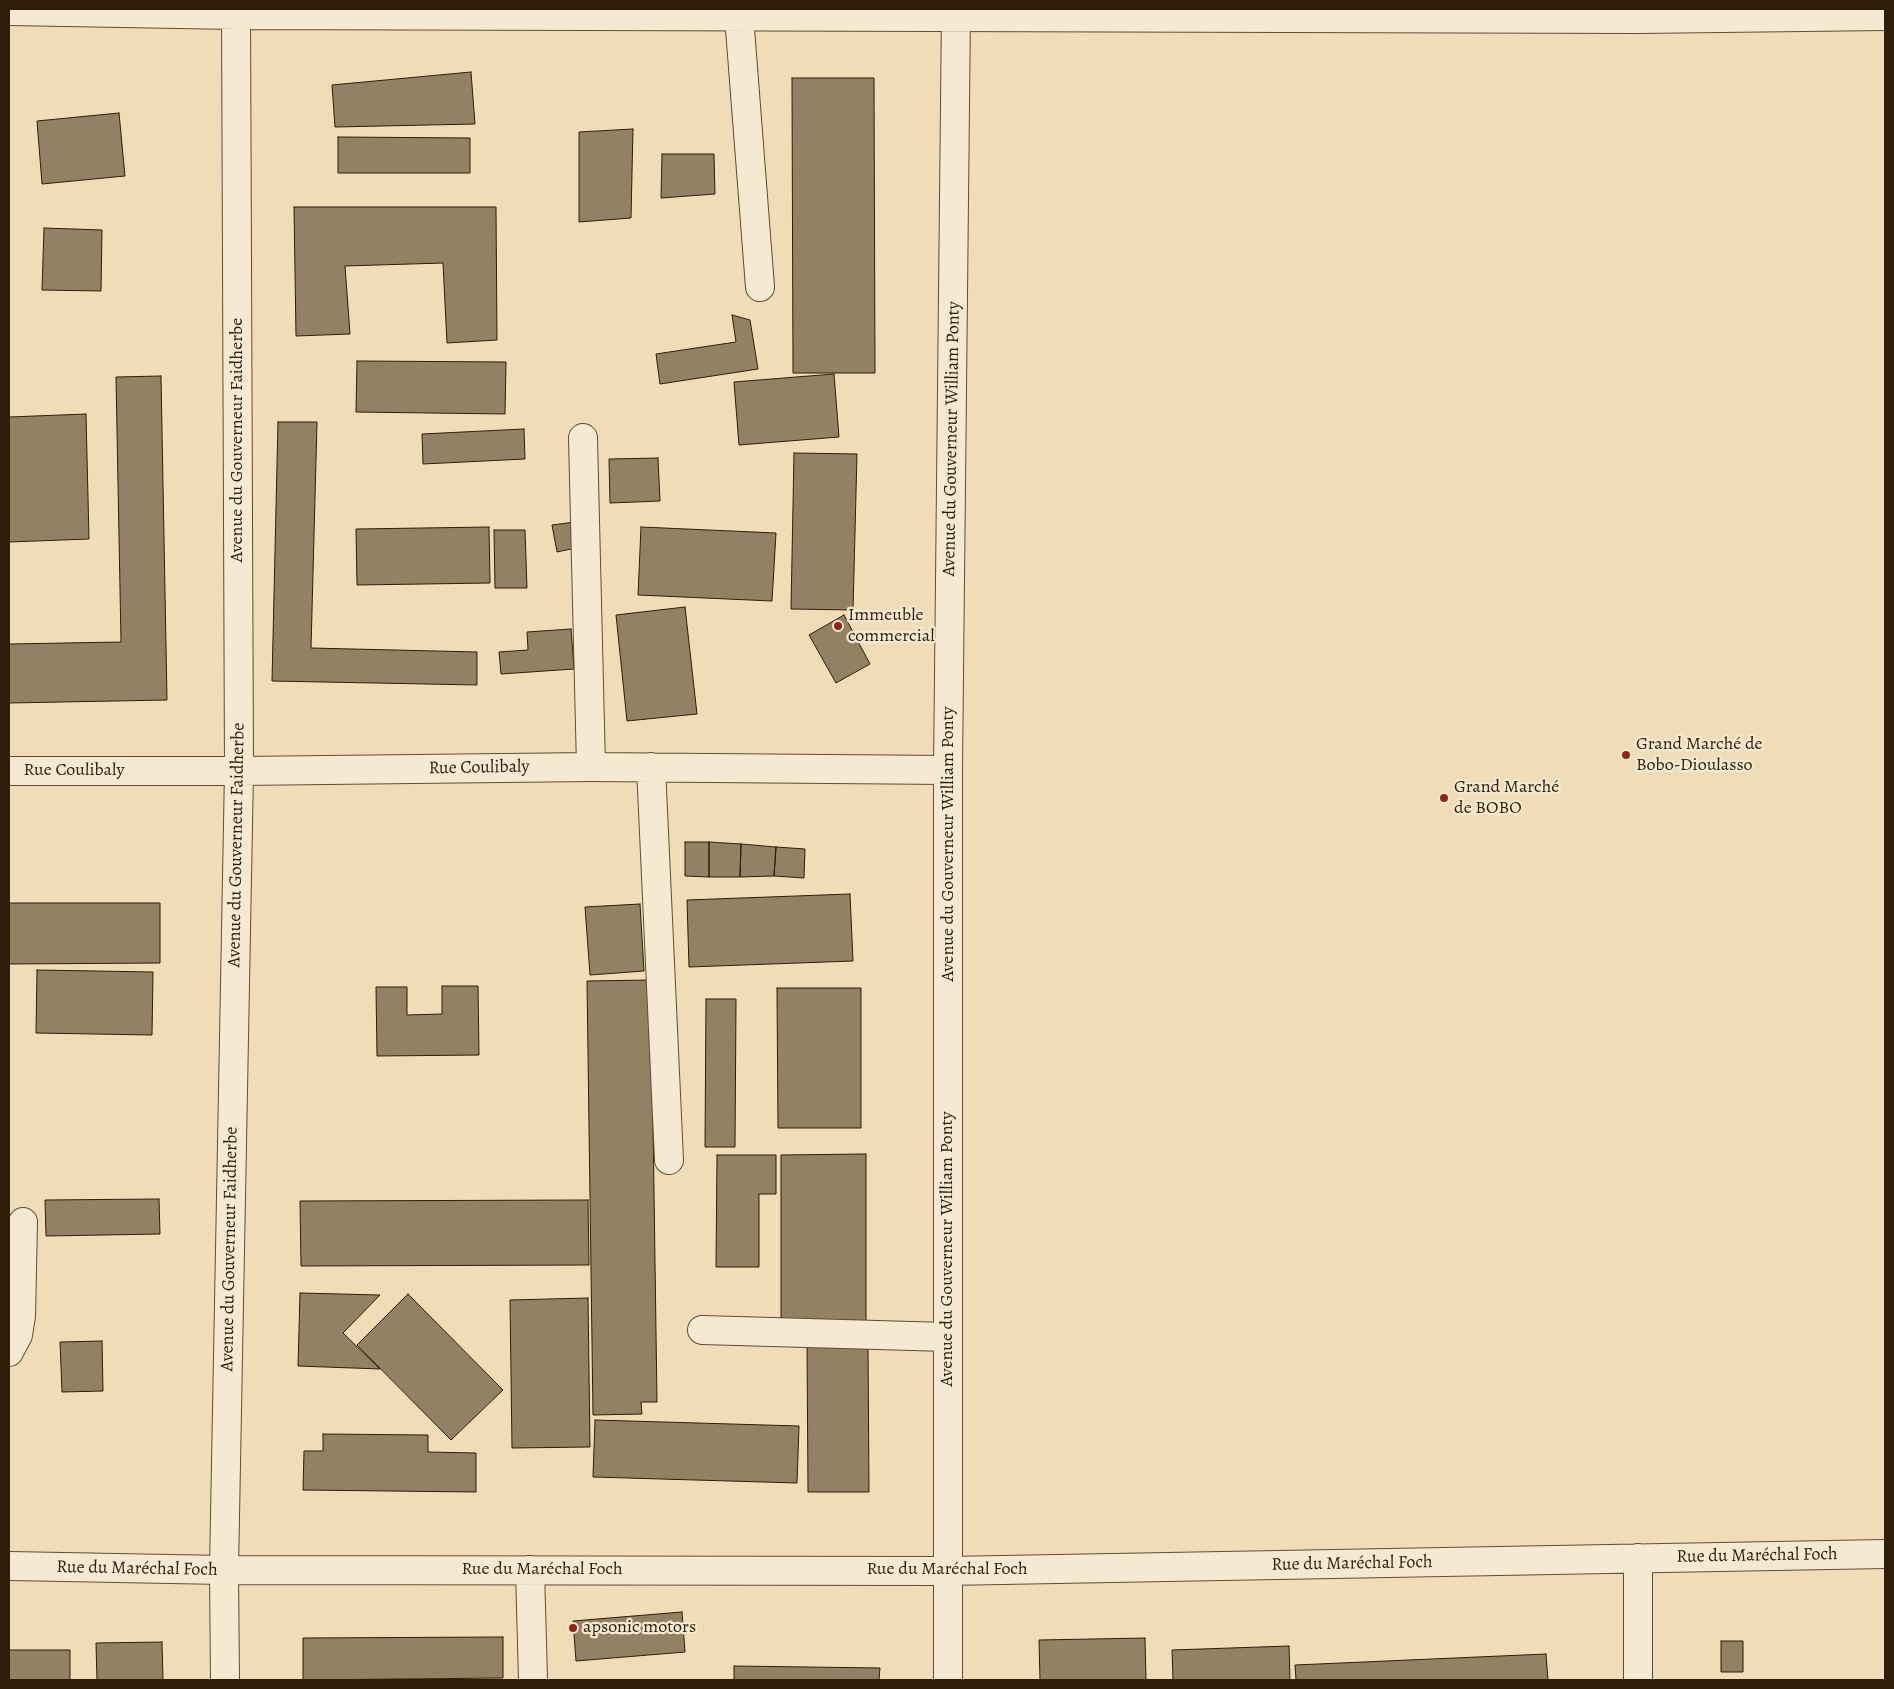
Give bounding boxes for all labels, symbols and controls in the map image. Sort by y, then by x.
street label: Avenue du Gouverneur William Ponty [939,301,965,577]
street label: Avenue du Gouverneur Faidherbe [227,318,249,562]
place label: Immeuble commercial [848,605,935,648]
marker: Immeuble commercial [832,620,844,632]
street label: Avenue du Gouverneur William Ponty [938,706,960,982]
street label: Avenue du Gouverneur Faidherbe [224,723,250,967]
place label: Grand Marché de Bobo-Dioulasso [1636,734,1763,776]
marker: Grand Marché de Bobo-Dioulasso [1620,749,1632,761]
street label: Rue Coulibaly [428,756,530,780]
street label: Rue Coulibaly [24,760,124,782]
place label: Grand Marché de BOBO [1454,777,1559,820]
marker: Grand Marché de BOBO [1438,792,1450,804]
street label: Avenue du Gouverneur William Ponty [937,1111,959,1387]
street label: Avenue du Gouverneur Faidherbe [217,1127,243,1371]
street label: Rue du Maréchal Foch [1676,1544,1838,1568]
street label: Rue du Maréchal Foch [1271,1552,1433,1576]
street label: Rue du Maréchal Foch [56,1557,218,1581]
street label: Rue du Maréchal Foch [461,1559,623,1581]
street label: Rue du Maréchal Foch [866,1559,1028,1581]
place label: apsonic motors [583,1617,696,1639]
marker: apsonic motors [567,1622,579,1634]

